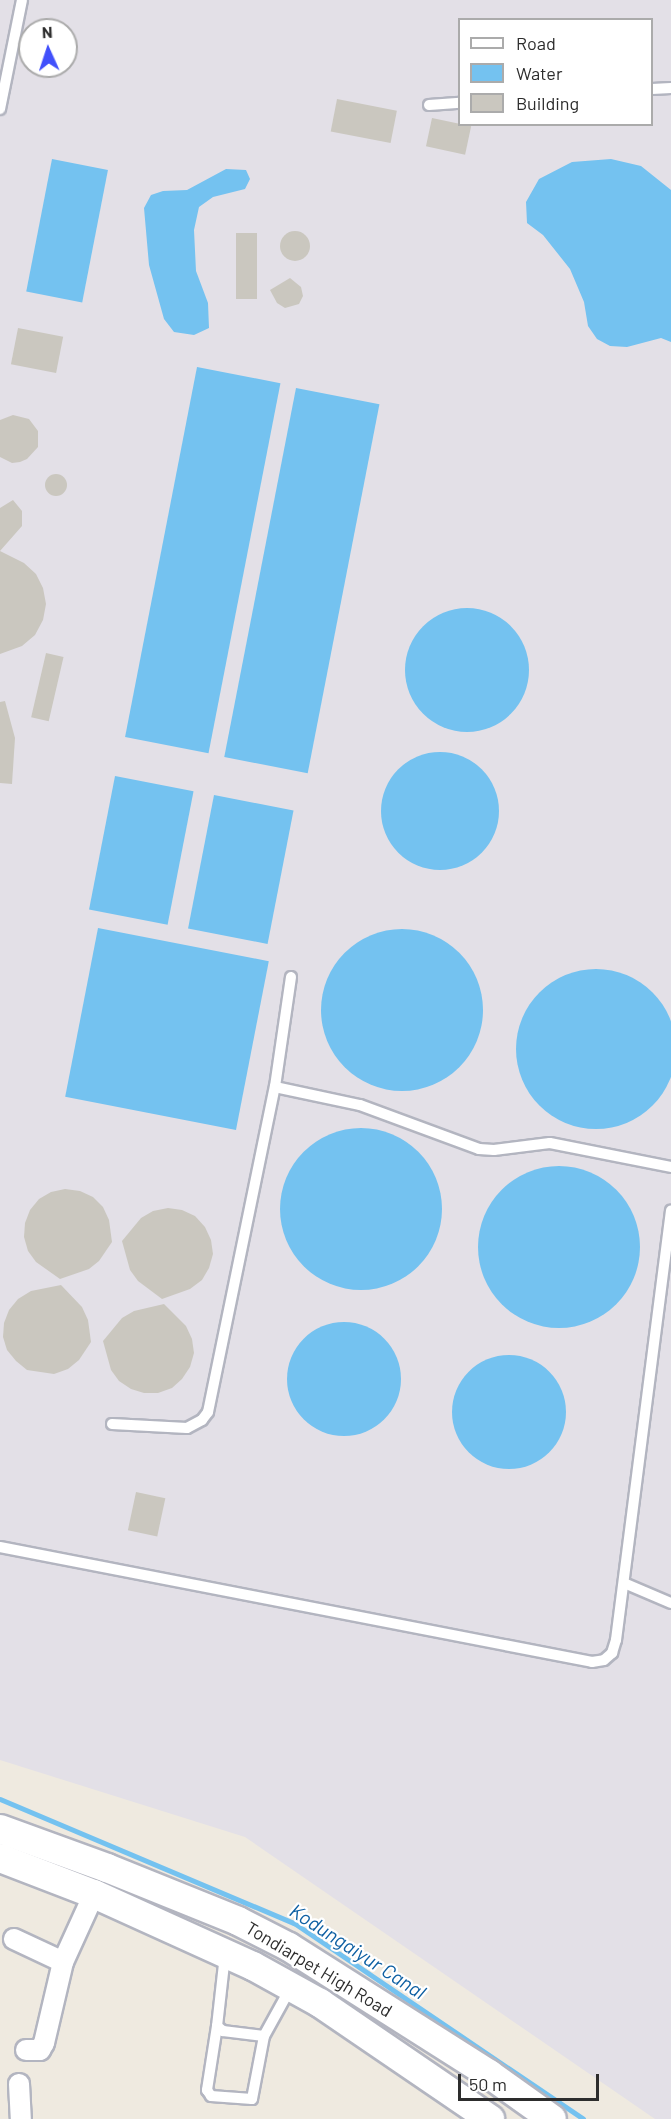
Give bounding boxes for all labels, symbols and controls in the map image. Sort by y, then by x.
north arrow [18,18,78,78]
legend [458,18,653,126]
text: N [41,22,53,41]
text: Road [516,32,556,54]
text: Water [516,62,563,84]
text: Building [516,92,579,114]
water label: Kodungaiyur Canal [285,1898,431,2004]
street label: Tondiarpet High Road [242,1917,396,2021]
scale bar [461,2062,602,2100]
text: 50 m [469,2073,507,2095]

